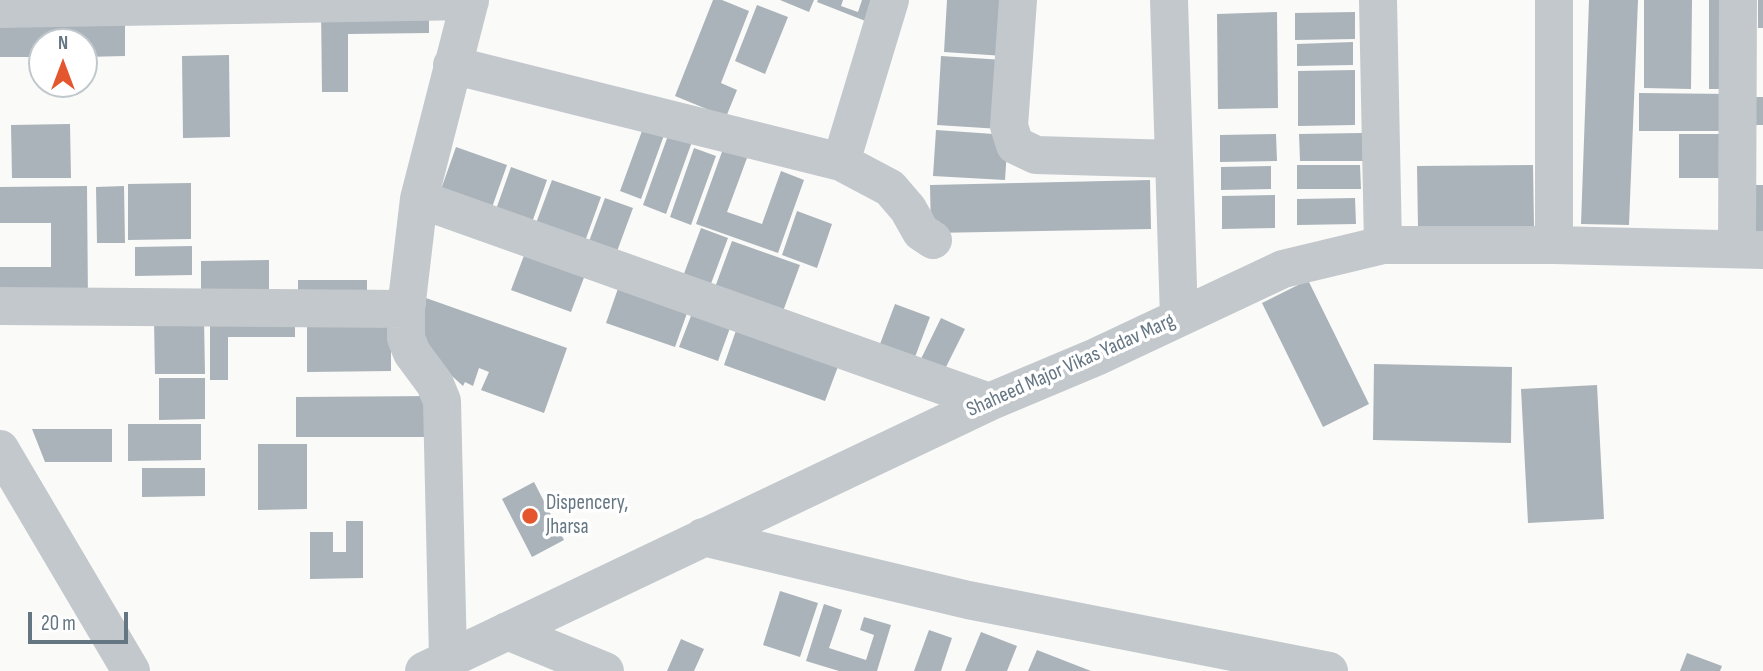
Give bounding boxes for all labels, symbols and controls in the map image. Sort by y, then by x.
north arrow [28,28,98,98]
text: N [58,32,68,55]
street label: Shaheed Major Vikas Yadav Marg [963,309,1179,423]
place label: Dispencery, Jharsa [546,491,628,541]
marker: Dispencery, Jharsa [520,506,540,526]
scale bar [32,598,131,642]
text: 20 m [41,611,76,636]

